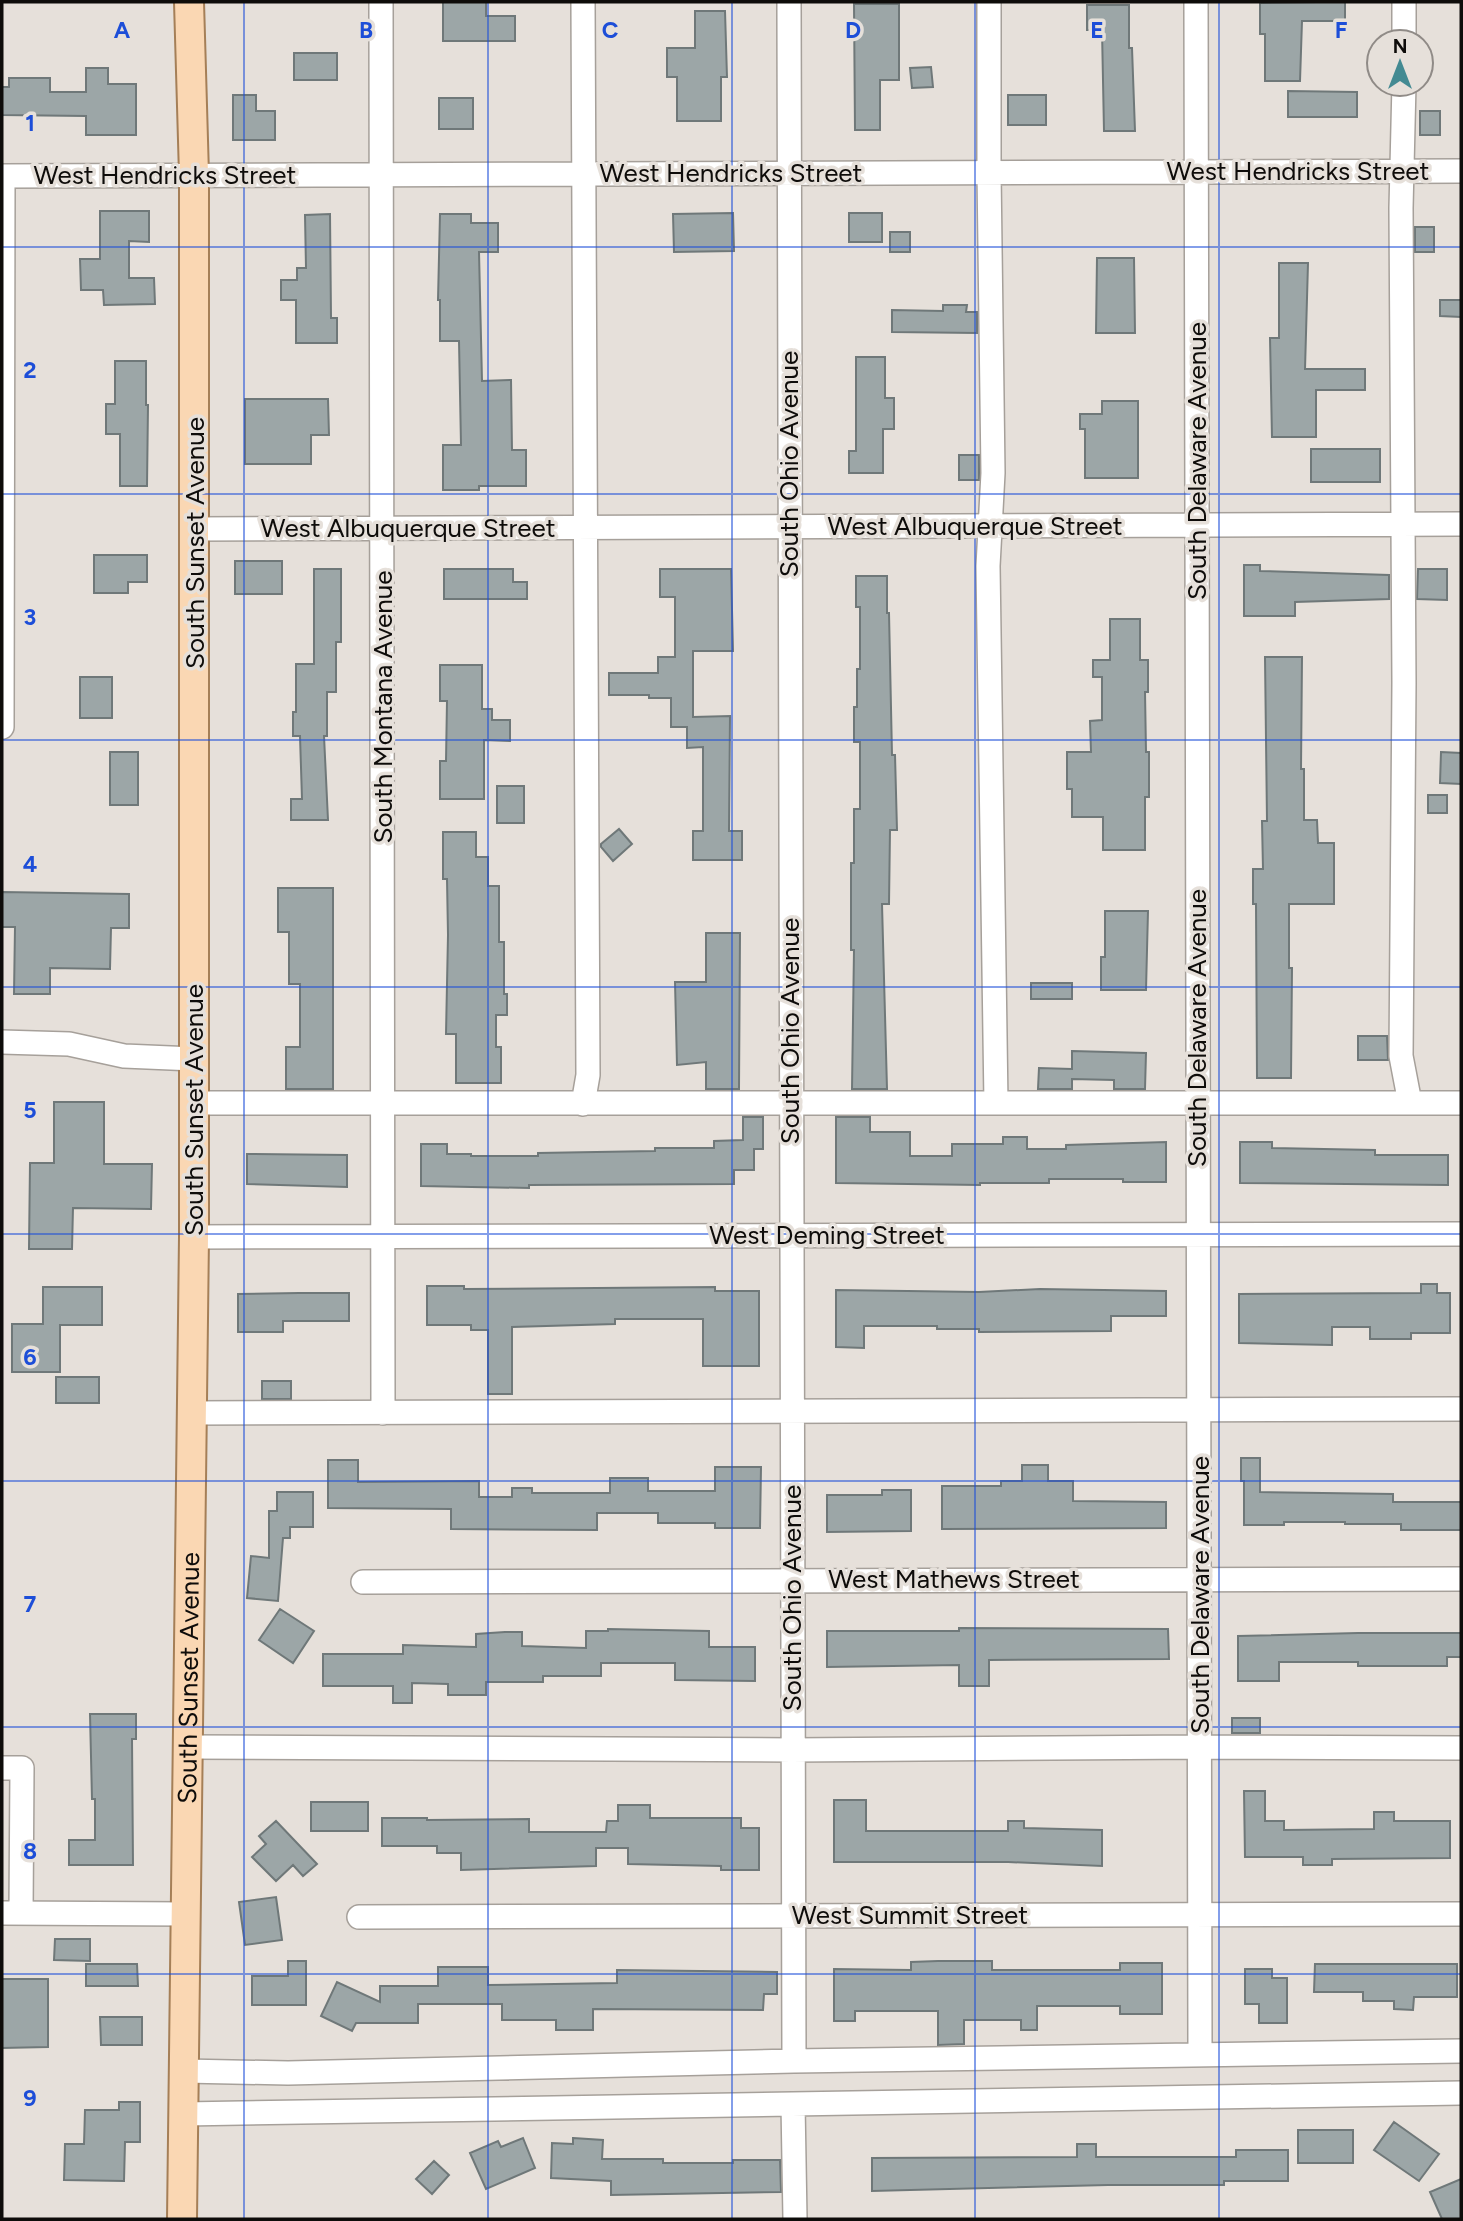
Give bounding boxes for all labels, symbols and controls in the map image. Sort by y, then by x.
text: A [114,16,131,44]
text: B [359,16,373,44]
text: C [602,16,619,44]
text: D [845,16,861,44]
text: E [1090,16,1104,44]
text: F [1335,16,1348,44]
north arrow [1365,28,1435,98]
text: N [1393,35,1407,58]
text: 1 [25,109,35,137]
street label: West Hendricks Street [1167,155,1430,187]
street label: West Hendricks Street [600,157,863,189]
street label: West Hendricks Street [34,159,297,191]
street label: South Delaware Avenue [1181,322,1213,600]
street label: South Ohio Avenue [773,351,805,577]
text: 2 [23,356,37,384]
street label: South Sunset Avenue [179,417,211,669]
street label: West Albuquerque Street [827,510,1123,542]
street label: West Albuquerque Street [260,512,556,544]
street label: South Montana Avenue [367,570,399,844]
text: 3 [24,603,36,631]
text: 4 [23,850,37,878]
street label: South Delaware Avenue [1181,889,1213,1167]
street label: South Ohio Avenue [774,918,806,1144]
street label: South Sunset Avenue [178,984,210,1236]
text: 5 [23,1096,37,1124]
street label: West Deming Street [709,1219,945,1251]
text: 6 [23,1343,37,1371]
street label: South Delaware Avenue [1184,1456,1216,1734]
street label: South Ohio Avenue [776,1485,808,1711]
street label: South Sunset Avenue [171,1552,206,1804]
street label: West Mathews Street [828,1563,1080,1595]
text: 7 [24,1590,37,1618]
text: 8 [23,1837,37,1865]
street label: West Summit Street [792,1899,1028,1931]
text: 9 [23,2084,37,2112]

